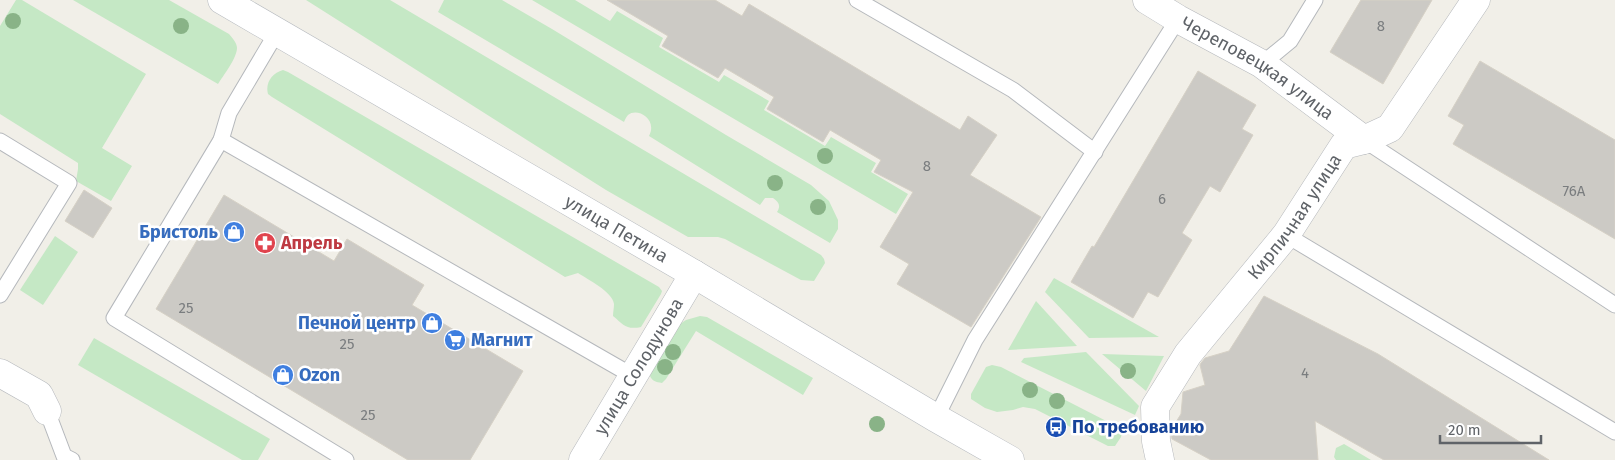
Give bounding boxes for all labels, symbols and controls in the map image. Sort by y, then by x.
street label: Череповецкая улица [1177,12,1338,125]
house number: 8 [1377,17,1385,35]
street label: Кирпичная улица [1243,150,1346,284]
house number: 8 [923,157,931,175]
house number: 76А [1563,182,1586,200]
street label: улица Петина [561,190,672,268]
house number: 6 [1158,190,1166,208]
shop icon: Бристоль [222,220,246,244]
place label: Бристоль [139,221,219,243]
pharmacy icon: Апрель [253,231,277,255]
place label: Апрель [280,232,343,254]
street label: улица Солодунова [590,294,688,439]
house number: 25 [179,299,193,317]
shop icon: Печной центр [420,311,444,335]
place label: Печной центр [298,312,416,334]
supermarket icon: Магнит [443,328,467,352]
place label: Магнит [471,329,533,351]
house number: 25 [340,335,354,353]
shop icon: Ozon [271,363,295,387]
place label: Ozon [299,364,340,386]
house number: 4 [1301,364,1309,382]
house number: 25 [361,406,375,424]
scale bar [1440,412,1541,444]
bus stop icon: По требованию [1044,415,1068,439]
place label: По требованию [1072,416,1204,438]
text: 20 m [1448,421,1481,439]

